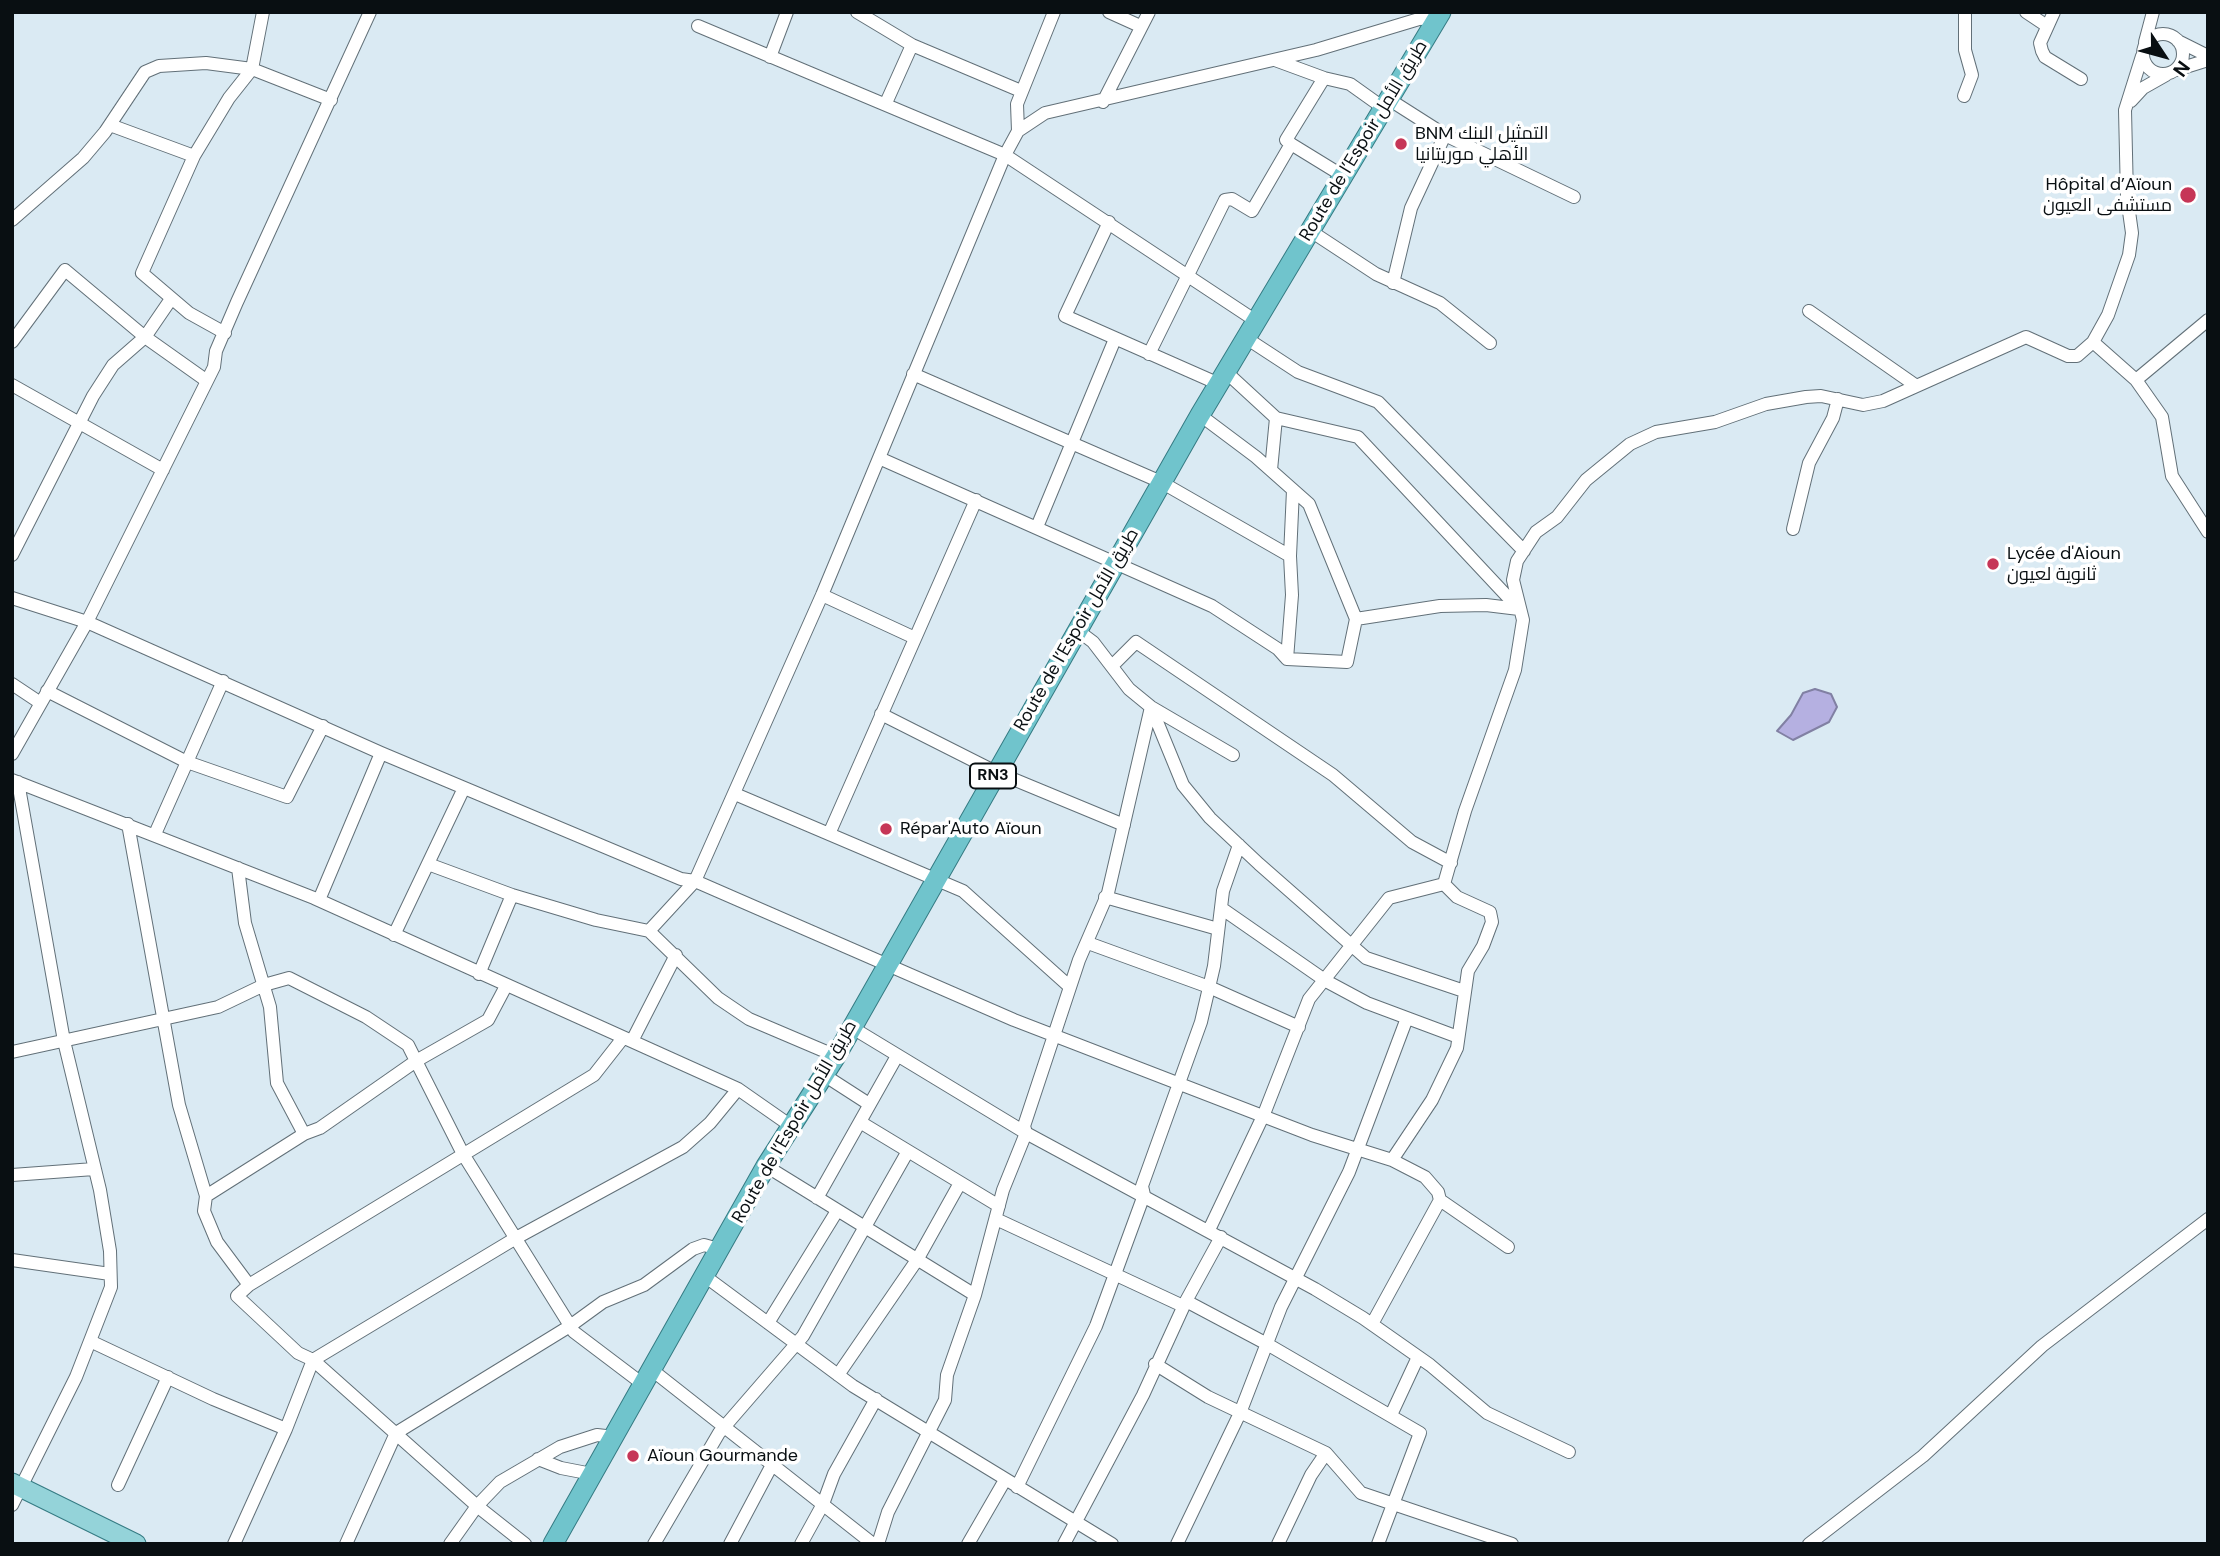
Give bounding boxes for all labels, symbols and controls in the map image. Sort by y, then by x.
north arrow [2129,21,2199,91]
street label: Route de l’Espoir طريق الأمل [1295,37,1433,245]
text: N [2167,56,2196,82]
place label: BNM التمثيل البنك الأهلي موريتانيا [1415,123,1548,166]
marker: BNM التمثيل البنك الأهلي موريتانيا [1393,136,1409,152]
place label: Hôpital d’Aïoun مستشفى العيون [2043,174,2172,216]
marker: Hôpital d’Aïoun مستشفى العيون [2178,185,2198,205]
street label: Route de l’Espoir طريق الأمل [1010,525,1144,735]
place label: Lycée d'Aioun ثانوية لعيون [2007,543,2121,586]
marker: Lycée d'Aioun ثانوية لعيون [1985,556,2001,572]
road number: RN3 [970,764,1016,789]
place label: Répar'Auto Aïoun [900,818,1041,840]
marker: Répar'Auto Aïoun [878,821,894,837]
street label: Route de l’Espoir طريق الأمل [728,1017,862,1227]
place label: Aïoun Gourmande [647,1445,798,1467]
marker: Aïoun Gourmande [625,1448,641,1464]

